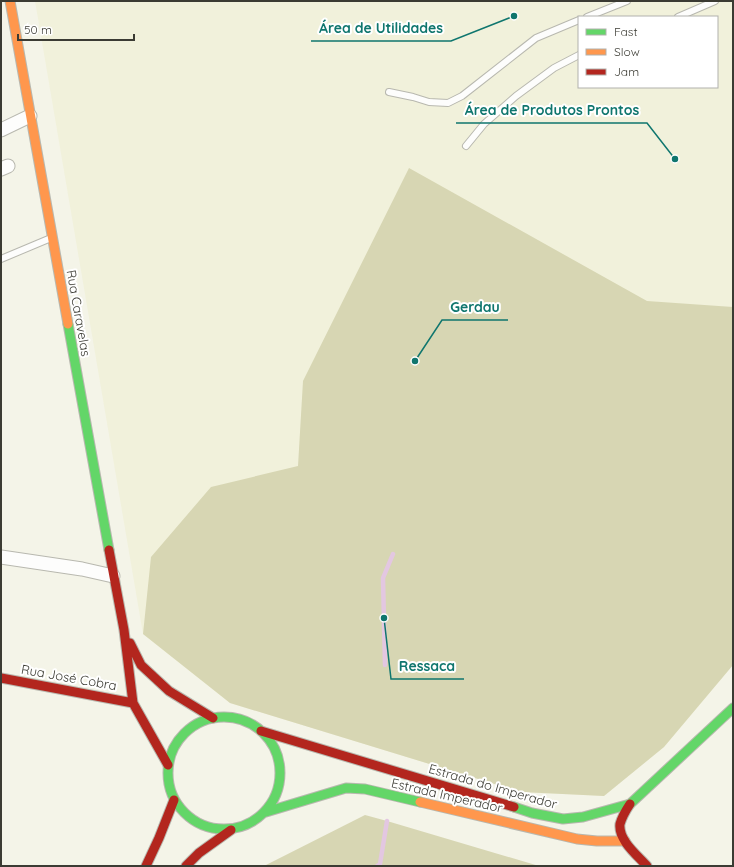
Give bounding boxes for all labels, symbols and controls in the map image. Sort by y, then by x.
callout: Área de Utilidades [311,15,451,41]
scale bar [18,16,134,42]
legend [578,16,718,88]
text: Área de Utilidades [319,19,443,37]
text: 50 m [24,22,52,37]
text: Fast [614,24,638,39]
text: Slow [614,44,640,59]
text: Jam [614,64,639,79]
callout: Área de Produtos Prontos [456,97,647,123]
text: Área de Produtos Prontos [465,101,639,119]
street label: Rua Caravelas [64,269,94,357]
callout: Gerdau [442,294,508,320]
text: Gerdau [450,298,500,316]
callout: Ressaca [391,653,464,679]
text: Ressaca [399,657,455,675]
street label: Rua José Cobra [20,661,118,693]
street label: Estrada do Imperador [427,760,559,812]
street label: Estrada Imperador [390,774,504,816]

